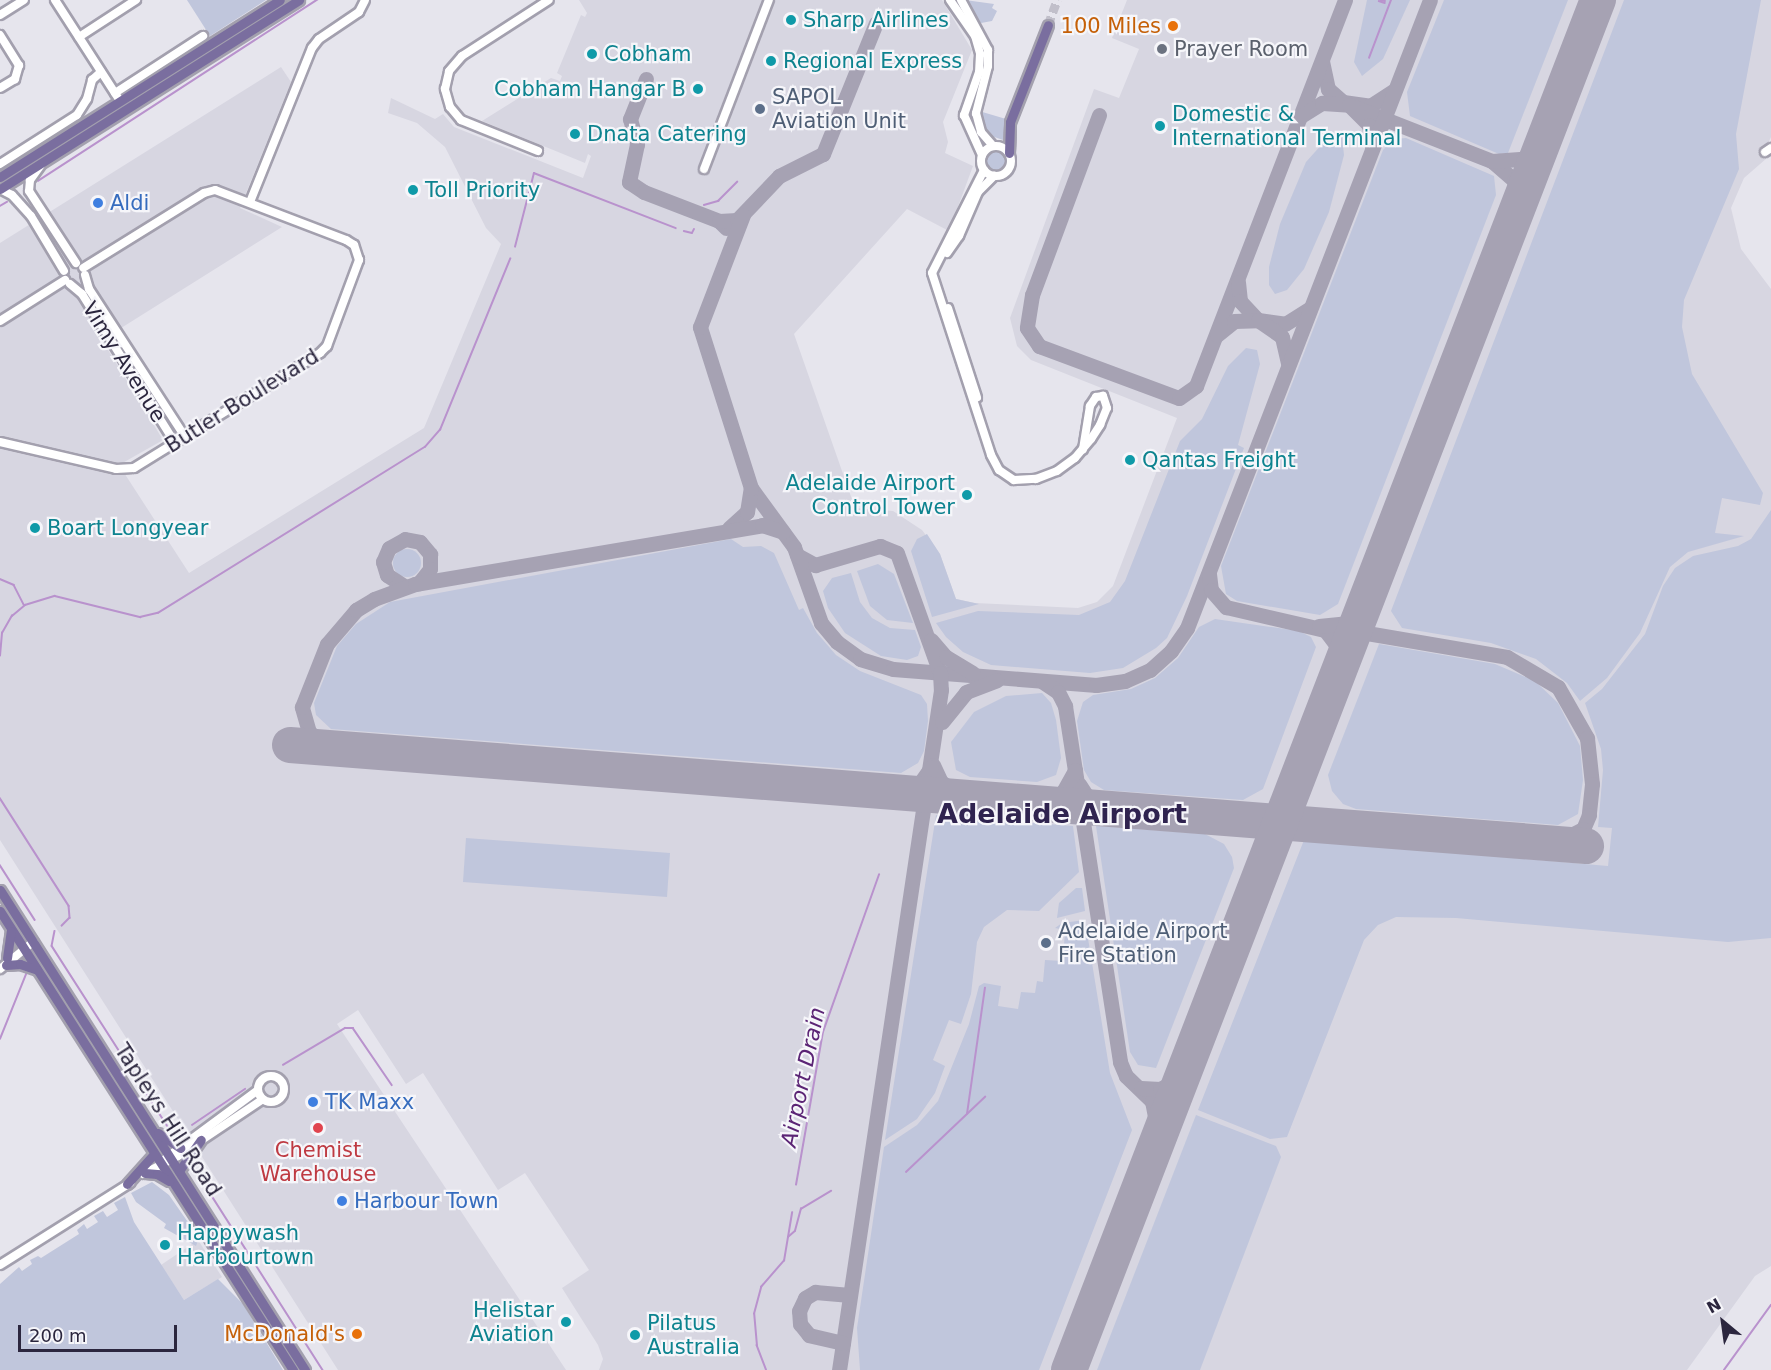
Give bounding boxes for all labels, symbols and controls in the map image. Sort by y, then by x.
place label: Sharp Airlines [803,7,949,33]
marker: Sharp Airlines [784,13,798,27]
place label: 100 Miles [1061,13,1161,39]
marker: 100 Miles [1166,19,1180,33]
place label: Prayer Room [1174,36,1308,62]
place label: Cobham [604,41,691,67]
marker: Prayer Room [1155,42,1169,56]
marker: Cobham [585,47,599,61]
place label: Regional Express [783,48,962,74]
marker: Regional Express [764,54,778,68]
place label: Cobham Hangar B [494,76,686,102]
marker: Cobham Hangar B [691,82,705,96]
place label: SAPOL Aviation Unit [772,84,906,134]
place label: Domestic & International Terminal [1172,101,1401,151]
marker: SAPOL Aviation Unit [753,102,767,116]
marker: Domestic & International Terminal [1153,119,1167,133]
place label: Dnata Catering [587,121,747,147]
marker: Dnata Catering [568,127,582,141]
place label: Toll Priority [425,177,540,203]
marker: Toll Priority [406,183,420,197]
place label: Aldi [110,190,149,216]
marker: Aldi [91,196,105,210]
street label: Vimy Avenue [77,297,171,427]
street label: Butler Boulevard [161,344,323,458]
place label: Qantas Freight [1142,447,1296,473]
marker: Qantas Freight [1123,453,1137,467]
place label: Adelaide Airport Control Tower [785,470,955,520]
marker: Adelaide Airport Control Tower [960,488,974,502]
place label: Boart Longyear [47,515,208,541]
marker: Boart Longyear [28,521,42,535]
district label: Adelaide Airport [937,798,1187,830]
place label: Adelaide Airport Fire Station [1058,918,1228,968]
marker: Adelaide Airport Fire Station [1039,936,1053,950]
water label: Airport Drain [775,1005,831,1149]
street label: Tapleys Hill Road [109,1039,227,1201]
place label: TK Maxx [325,1089,414,1115]
marker: TK Maxx [306,1095,320,1109]
marker: Chemist Warehouse [311,1121,325,1135]
place label: Chemist Warehouse [260,1137,376,1187]
place label: Harbour Town [354,1188,499,1214]
marker: Harbour Town [335,1194,349,1208]
place label: Happywash Harbourtown [177,1220,314,1270]
marker: Happywash Harbourtown [158,1238,172,1252]
north arrow [1693,1292,1753,1352]
text: N [1704,1294,1724,1317]
place label: Helistar Aviation [470,1297,554,1347]
place label: Pilatus Australia [647,1310,740,1360]
scale bar [21,1313,180,1351]
marker: Helistar Aviation [559,1315,573,1329]
place label: McDonald's [224,1321,345,1347]
text: 200 m [29,1325,87,1346]
marker: McDonald's [350,1327,364,1341]
marker: Pilatus Australia [628,1328,642,1342]

